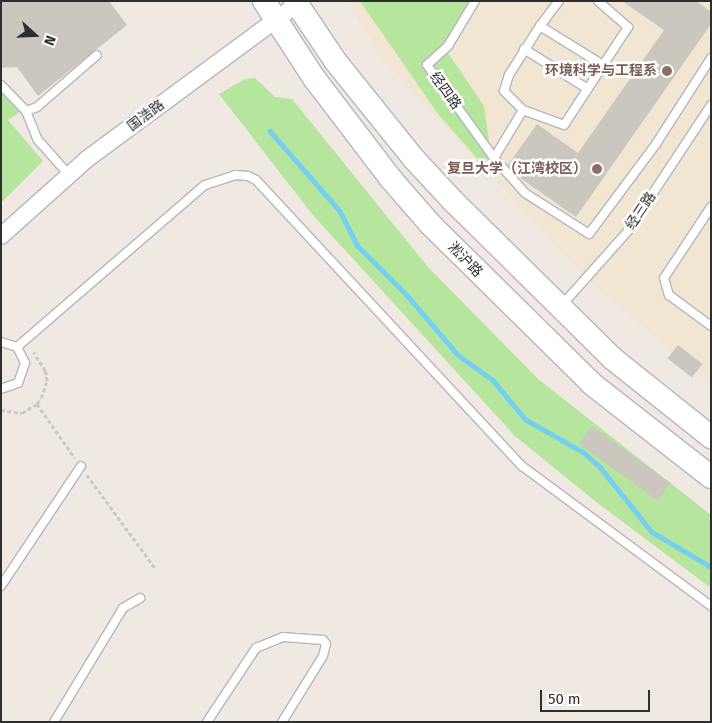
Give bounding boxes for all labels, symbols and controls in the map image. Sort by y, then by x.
north arrow [10,10,60,60]
text: N [40,33,59,48]
place label: 环境科学与工程系 [545,63,657,79]
marker: 环境科学与工程系 [661,65,673,77]
street label: 经四路 [426,69,464,113]
street label: 国浩路 [124,97,168,135]
place label: 复旦大学（江湾校区） [447,161,587,177]
marker: 复旦大学（江湾校区） [591,163,603,175]
street label: 经三路 [622,189,660,233]
street label: 淞沪路 [444,239,486,281]
scale bar [542,680,652,712]
text: 50 m [548,690,581,708]

